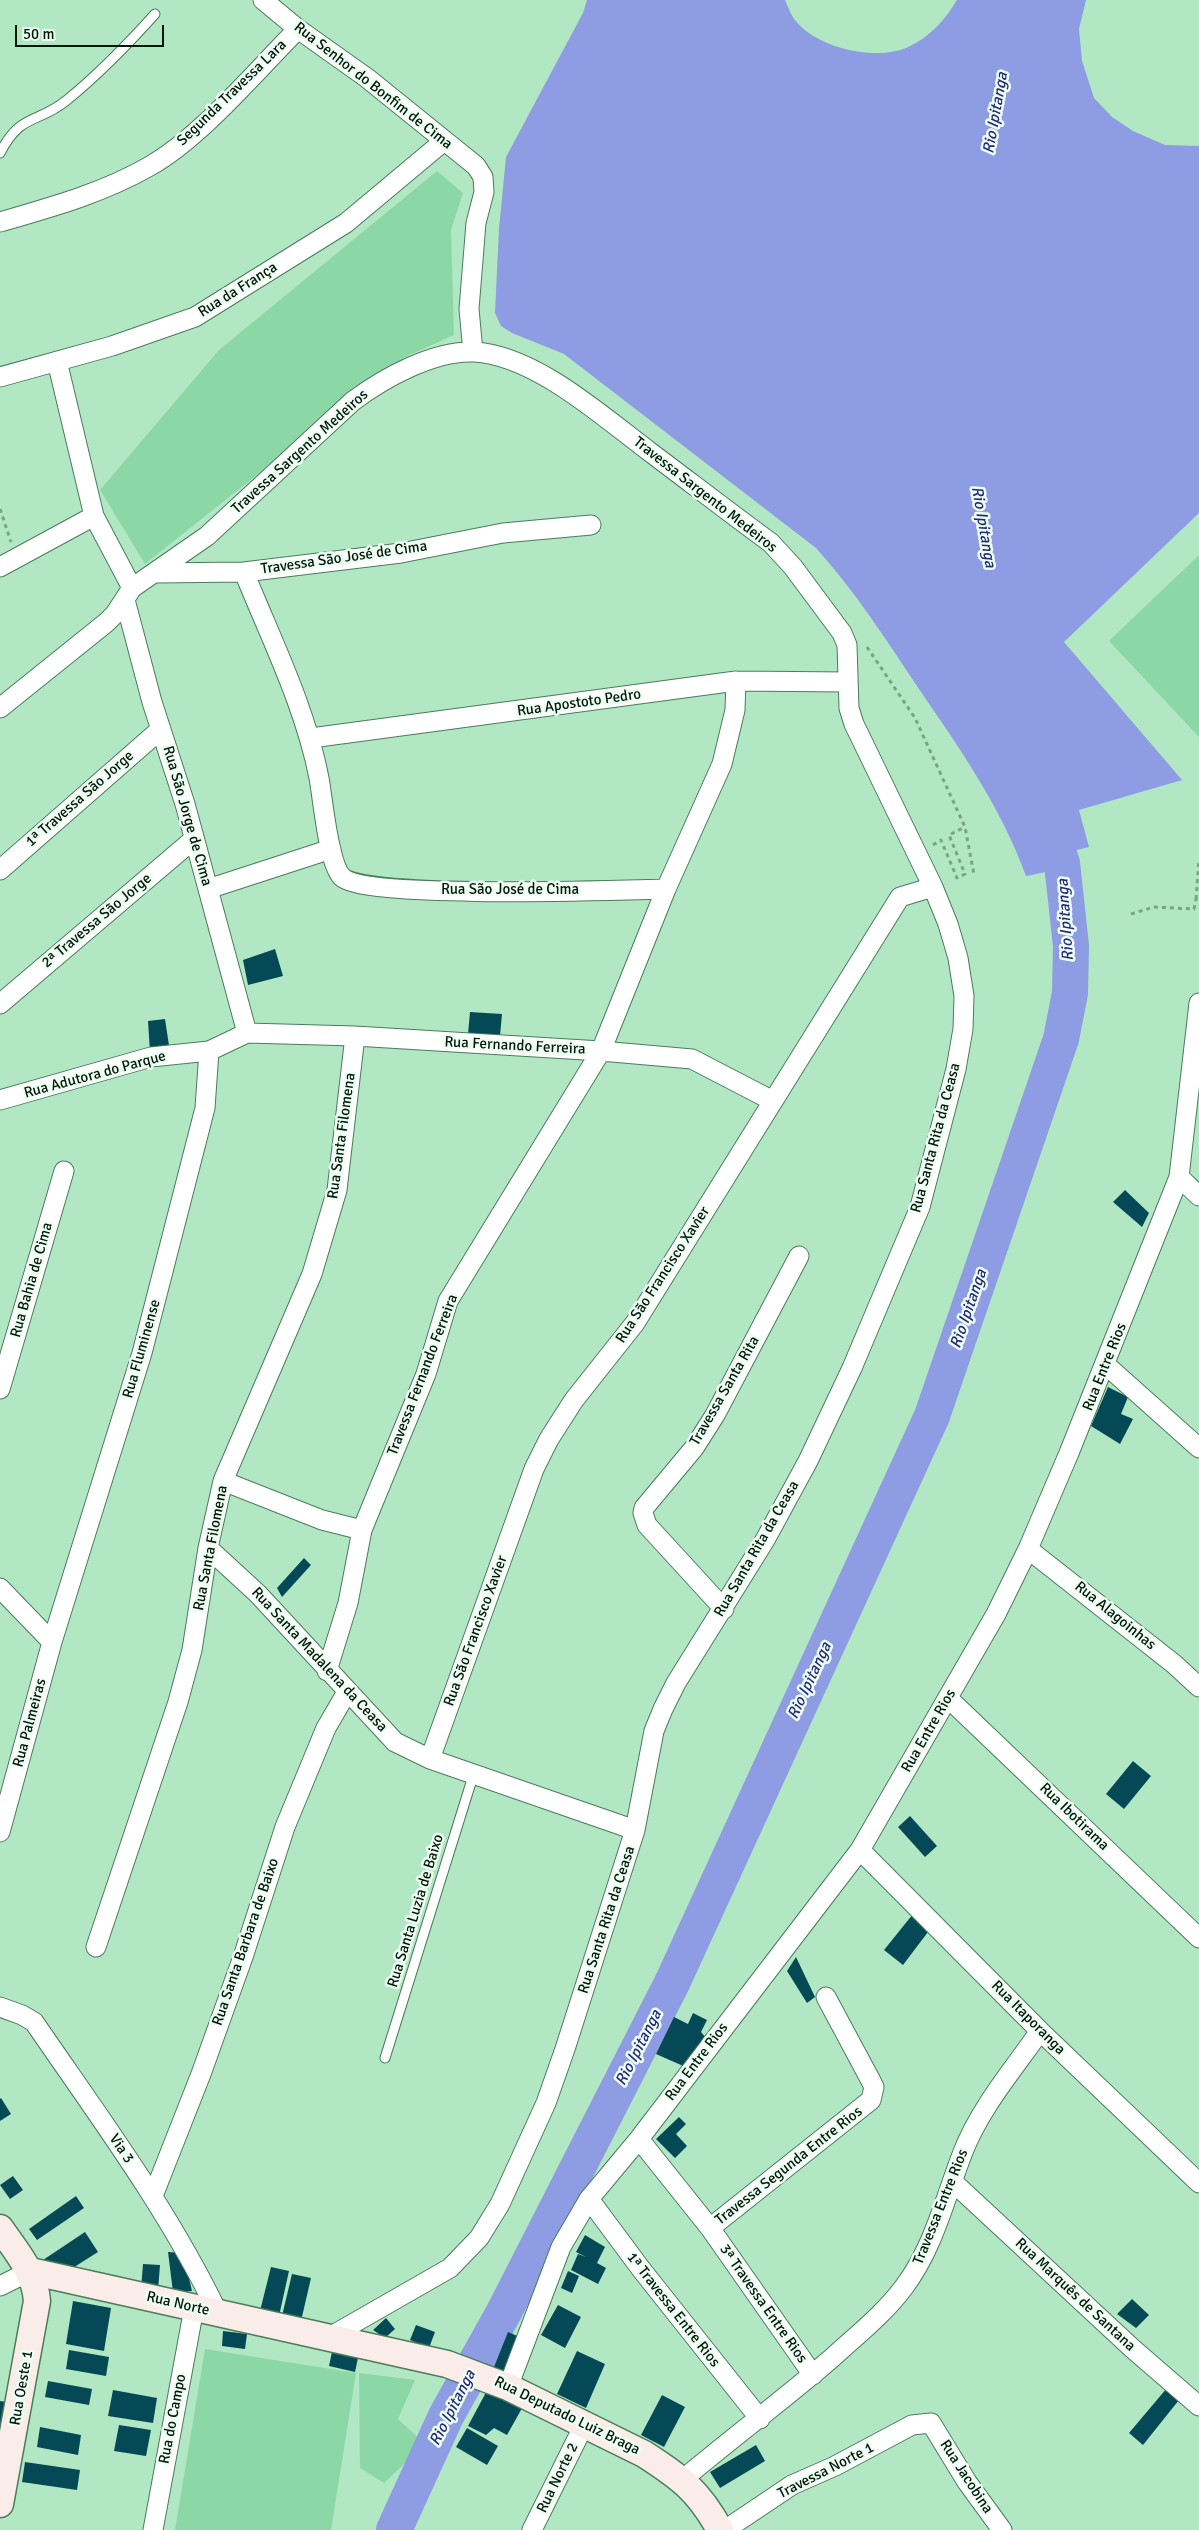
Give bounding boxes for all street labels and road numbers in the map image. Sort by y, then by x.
street label: Rua Senhor do Bonfim de Cima [290,19,456,153]
street label: Segunda Travessa Lara [174,36,290,150]
street label: Rua da França [195,259,281,321]
street label: Travessa Sargento Medeiros [228,386,372,518]
street label: Travessa Sargento Medeiros [630,433,780,557]
street label: Travessa São José de Cima [260,537,428,579]
street label: Rua Apostoto Pedro [516,685,642,721]
street label: Rua São Jorge de Cima [158,744,216,888]
street label: 1ª Travessa São Jorge [22,747,138,851]
street label: 2ª Travessa São Jorge [38,870,156,972]
street label: Rua São José de Cima [441,881,579,899]
street label: Rua Fernando Ferreira [444,1033,586,1059]
street label: Rua Adutora do Parque [22,1047,168,1103]
street label: Rua Santa Rita da Ceasa [907,1061,965,1215]
street label: Rua Santa Filomena [324,1072,360,1200]
street label: Rua São Francisco Xavier [612,1203,714,1347]
street label: Rua Bahia de Cima [7,1220,57,1340]
street label: Travessa Fernando Ferreira [384,1292,462,1458]
street label: Rua Fluminense [119,1297,165,1401]
street label: Rua Entre Rios [1079,1320,1131,1414]
street label: Travessa Santa Rita [686,1333,764,1449]
street label: Rua Santa Rita da Ceasa [711,1478,803,1620]
street label: Rua Santa Filomena [190,1484,232,1612]
street label: Rua São Francisco Xavier [440,1553,512,1709]
street label: Rua Alagoinhas [1071,1578,1159,1654]
street label: Rua Santa Madalena da Ceasa [247,1584,391,1736]
street label: Rua Palmeiras [10,1677,50,1769]
street label: Rua Entre Rios [898,1686,960,1776]
street label: Rua Ibotirama [1035,1779,1113,1855]
street label: Rua Santa Luzia de Baixo [384,1832,448,1990]
street label: Rua Santa Rita da Ceasa [575,1844,639,1996]
street label: Rua Santa Barbara de Baixo [209,1856,283,2028]
street label: Rua Itaporanga [987,1977,1069,2059]
street label: Rua Entre Rios [662,2019,732,2105]
street label: Travessa Segunda Entre Rios [712,2103,866,2229]
street label: Via 3 [105,2131,137,2167]
street label: Travessa Entre Rios [910,2147,972,2267]
street label: Rua Marquês de Santana [1011,2235,1139,2355]
street label: 3ª Travessa Entre Rios [715,2241,811,2367]
street label: 1ª Travessa Entre Rios [623,2249,723,2371]
street label: Rua Norte [145,2288,211,2320]
street label: Rua Oeste 1 [7,2349,37,2427]
street label: Rua do Campo [155,2373,191,2465]
street label: Rua Deputado Luiz Braga [491,2373,643,2459]
street label: Rua Jacobina [936,2437,996,2517]
street label: Travessa Norte 1 [775,2439,877,2503]
street label: Rua Norte 2 [533,2440,583,2516]

